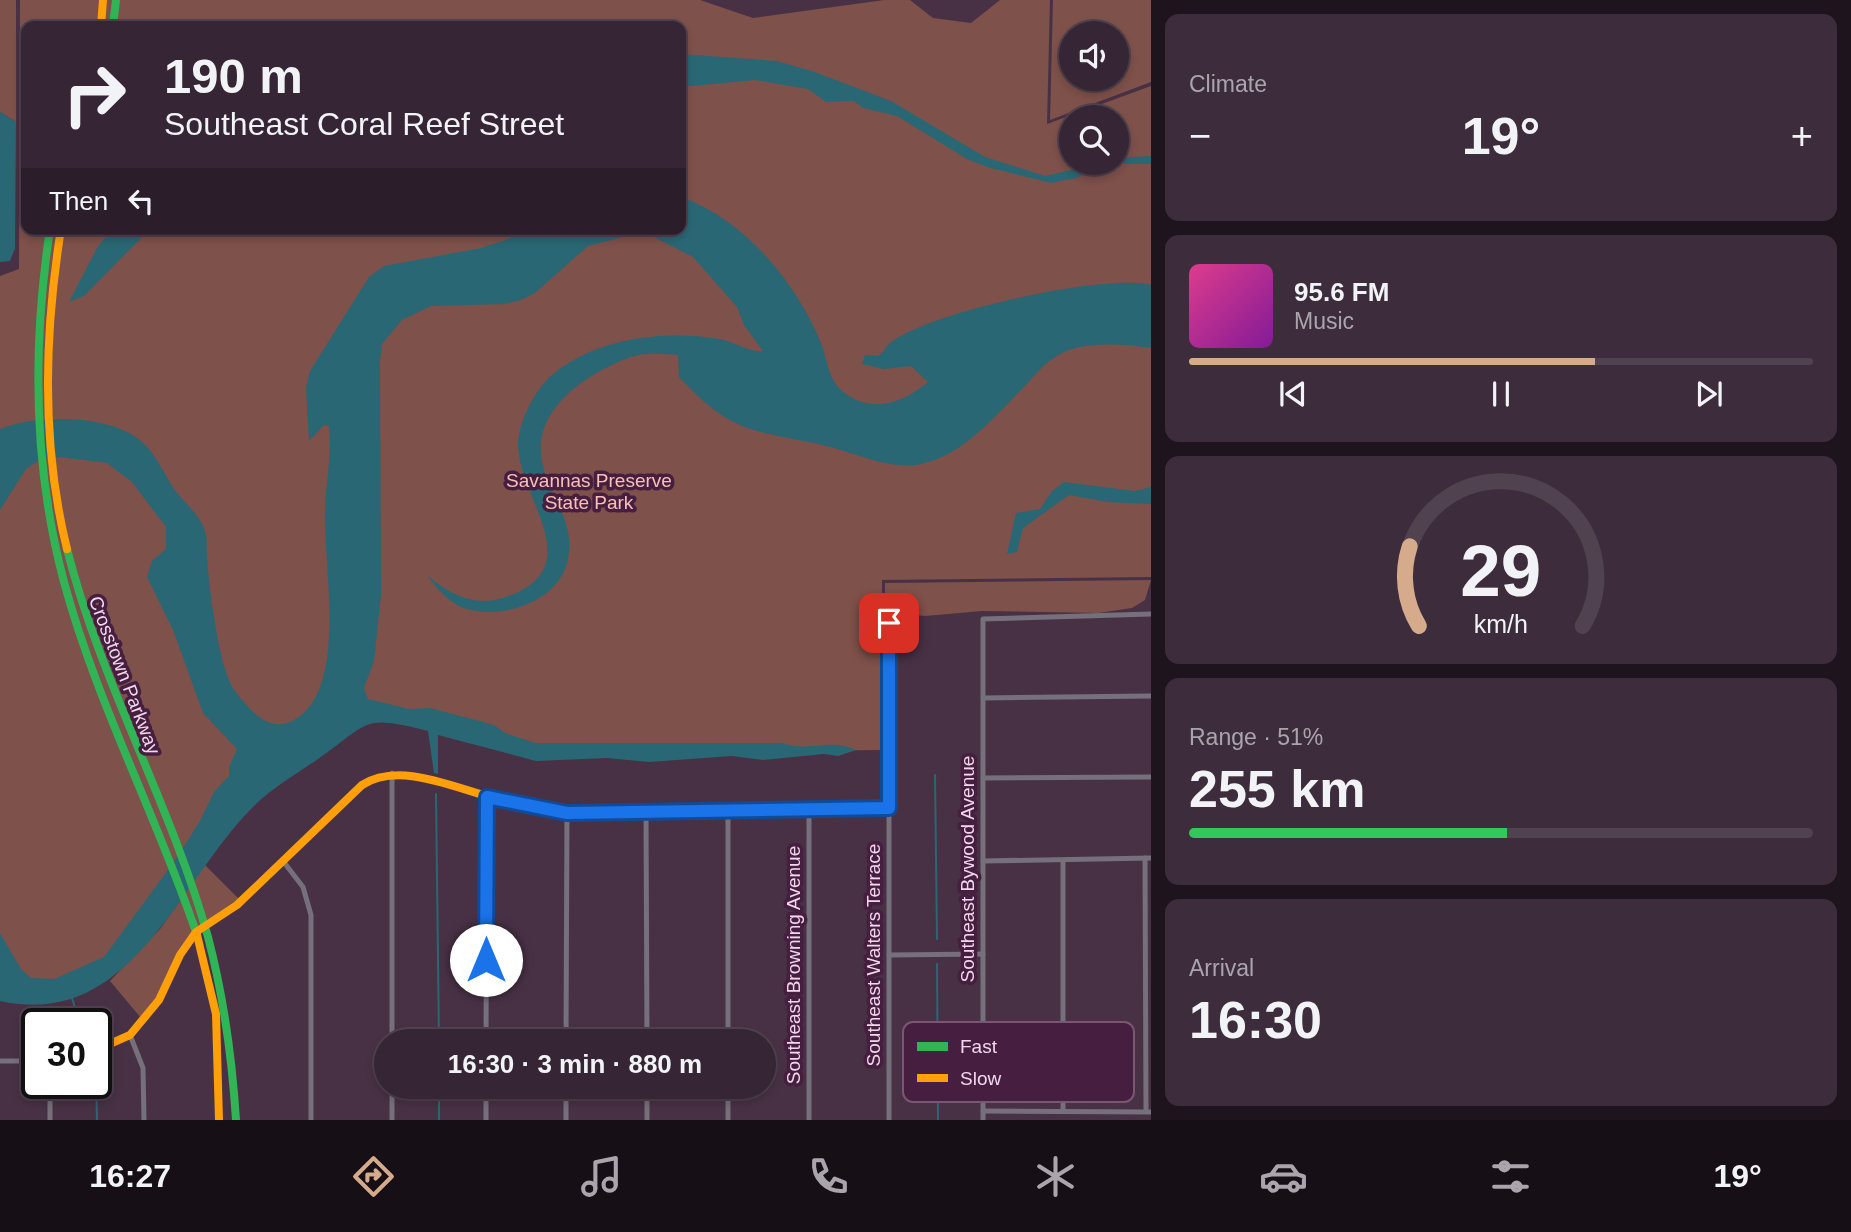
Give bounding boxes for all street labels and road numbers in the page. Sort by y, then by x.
street label: Crosstown Parkway [85,593,165,758]
street label: Southeast Bywood Avenue [957,756,978,982]
street label: Southeast Walters Terrace [863,844,884,1066]
street label: Southeast Browning Avenue [783,846,804,1084]

